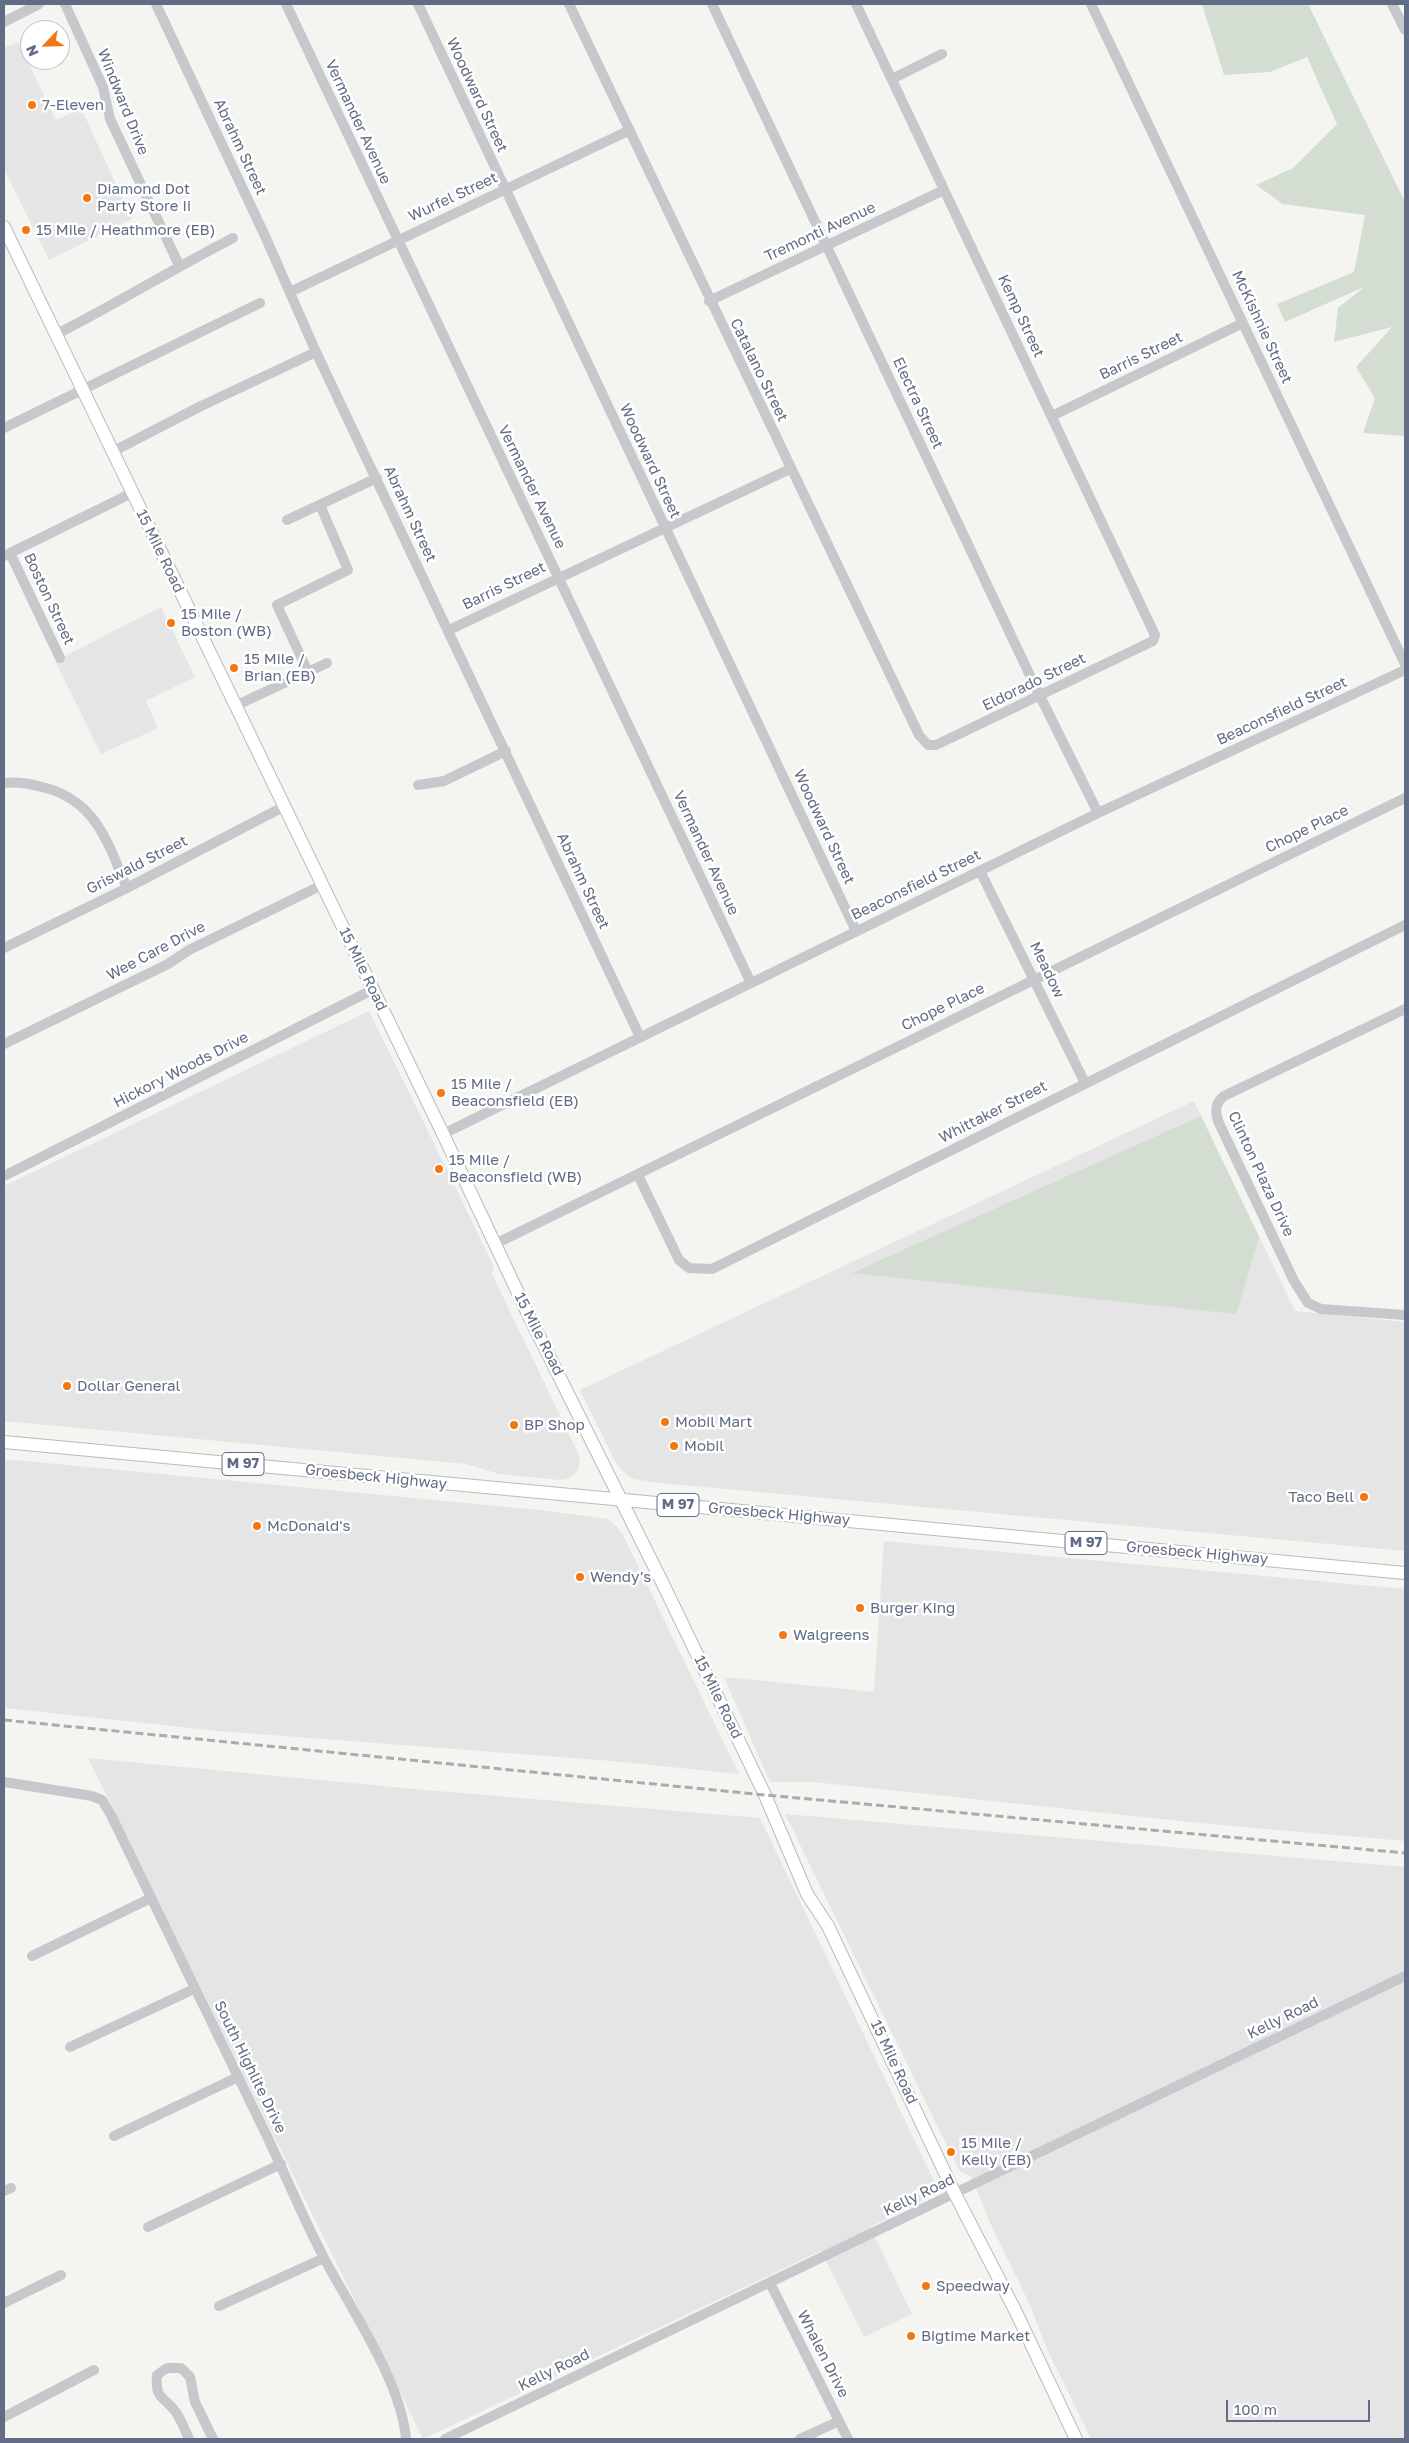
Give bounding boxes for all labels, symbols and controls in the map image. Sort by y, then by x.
north arrow [20,20,70,70]
street label: Woodward Street [443,35,511,155]
text: N [22,43,42,59]
street label: Windward Drive [93,46,153,158]
street label: Vermander Avenue [321,57,395,187]
place label: 7-Eleven [42,96,104,114]
street label: Abrahm Street [210,96,270,198]
marker: 7-Eleven [26,99,38,111]
street label: Wurfel Street [406,168,500,226]
place label: Diamond Dot Party Store Ii [97,180,191,215]
marker: Diamond Dot Party Store Ii [81,192,93,204]
street label: Tremonti Avenue [762,198,878,266]
place label: 15 Mile / Heathmore (EB) [36,221,215,239]
marker: 15 Mile / Heathmore (EB) [20,224,32,236]
street label: McKishnie Street [1228,268,1296,386]
street label: Kemp Street [994,272,1048,360]
street label: Catalano Street [726,315,792,425]
street label: Barris Street [1096,328,1186,384]
street label: Electra Street [889,354,947,452]
street label: Woodward Street [616,401,684,521]
street label: Vermander Avenue [494,422,570,552]
street label: Abrahm Street [380,463,440,565]
street label: 15 Mile Road [132,506,188,596]
street label: Boston Street [20,550,78,648]
street label: Barris Street [459,558,549,614]
place label: 15 Mile / Boston (WB) [181,605,272,640]
marker: 15 Mile / Boston (WB) [165,617,177,629]
street label: Eldorado Street [979,649,1089,715]
place label: 15 Mile / Brian (EB) [244,650,316,685]
marker: 15 Mile / Brian (EB) [228,662,240,674]
street label: Beaconsfield Street [1214,673,1350,749]
street label: Woodward Street [790,767,858,887]
street label: Vermander Avenue [669,788,743,918]
street label: Chope Place [1263,801,1351,857]
street label: Abrahm Street [553,830,613,932]
street label: Griswald Street [84,832,190,898]
street label: Beaconsfield Street [848,846,984,924]
street label: Wee Care Drive [104,917,208,985]
street label: 15 Mile Road [335,924,391,1014]
street label: Meadow [1026,939,1068,1001]
street label: Chope Place [899,979,987,1035]
street label: Hickory Woods Drive [110,1028,252,1112]
place label: 15 Mile / Beaconsfield (EB) [451,1075,579,1110]
street label: Whittaker Street [936,1077,1050,1147]
marker: 15 Mile / Beaconsfield (EB) [435,1087,447,1099]
street label: Clinton Plaza Drive [1224,1108,1298,1240]
place label: 15 Mile / Beaconsfield (WB) [449,1151,582,1186]
marker: 15 Mile / Beaconsfield (WB) [433,1163,445,1175]
street label: 15 Mile Road [510,1290,568,1378]
place label: Dollar General [77,1377,180,1395]
marker: Dollar General [61,1380,73,1392]
place label: Mobil Mart [675,1413,752,1431]
place label: BP Shop [524,1416,585,1434]
marker: Mobil Mart [659,1416,671,1428]
marker: BP Shop [508,1419,520,1431]
place label: Mobil [684,1437,724,1455]
marker: Mobil [668,1440,680,1452]
road number: M 97 [222,1452,264,1476]
street label: Groesbeck Highway [304,1461,448,1493]
place label: Taco Bell [1288,1488,1354,1506]
marker: Taco Bell [1358,1491,1370,1503]
road number: M 97 [657,1494,699,1516]
street label: Groesbeck Highway [707,1499,851,1529]
place label: McDonald's [267,1517,350,1535]
marker: McDonald's [251,1520,263,1532]
road number: M 97 [1065,1532,1107,1555]
street label: Groesbeck Highway [1125,1538,1269,1568]
place label: Wendy's [590,1568,651,1586]
marker: Wendy's [574,1571,586,1583]
place label: Burger King [870,1599,955,1617]
marker: Burger King [854,1602,866,1614]
place label: Walgreens [793,1626,869,1644]
marker: Walgreens [777,1629,789,1641]
street label: 15 Mile Road [690,1652,746,1742]
street label: Kelly Road [1244,1993,1322,2043]
street label: South Highlite Drive [210,1998,290,2136]
street label: 15 Mile Road [867,2017,921,2107]
place label: 15 Mile / Kelly (EB) [961,2134,1032,2169]
marker: 15 Mile / Kelly (EB) [945,2146,957,2158]
street label: Kelly Road [880,2170,958,2220]
place label: Speedway [936,2277,1010,2295]
marker: Speedway [920,2280,932,2292]
street label: Whalen Drive [793,2307,853,2401]
place label: Bigtime Market [921,2327,1030,2345]
marker: Bigtime Market [905,2330,917,2342]
street label: Kelly Road [515,2345,593,2395]
scale bar [1229,2390,1373,2422]
text: 100 m [1234,2400,1277,2418]

